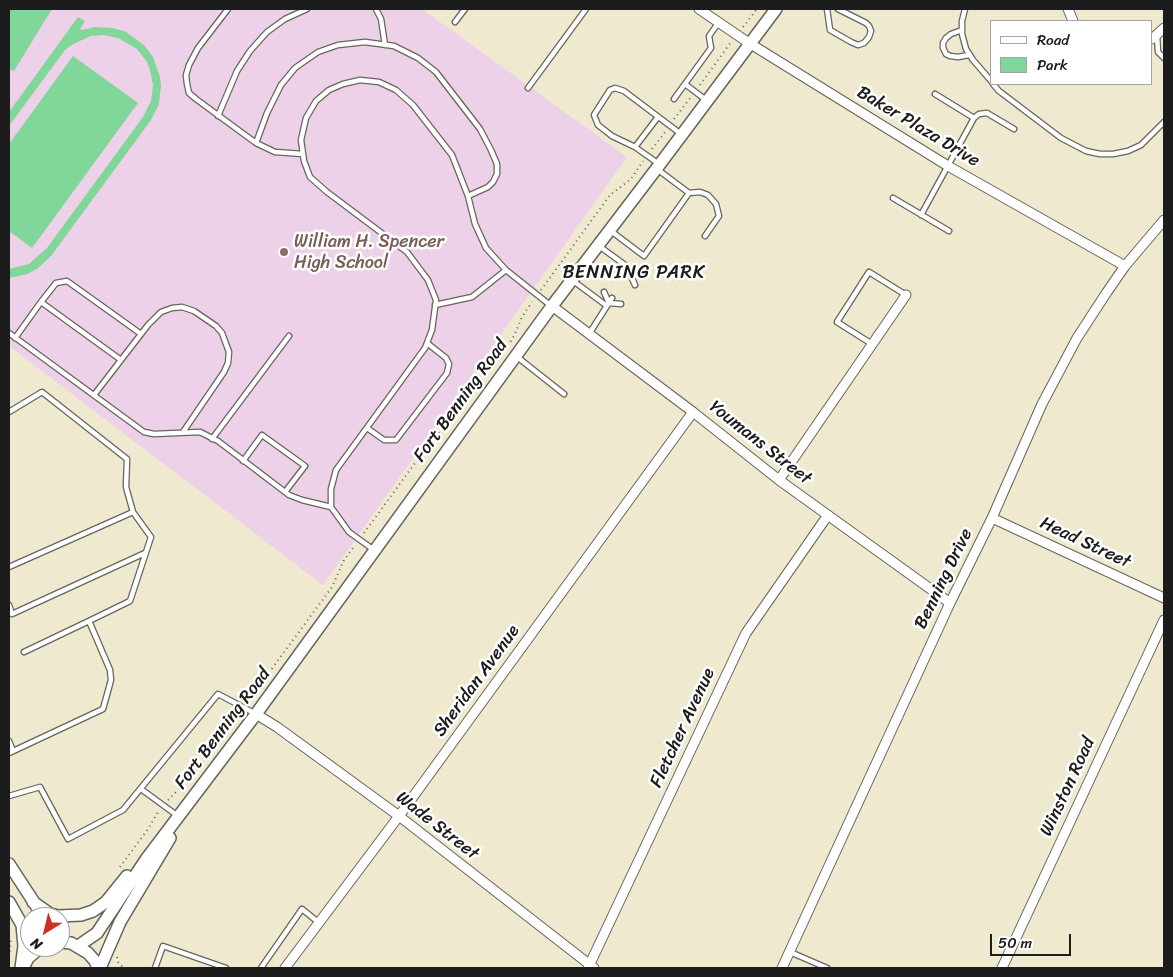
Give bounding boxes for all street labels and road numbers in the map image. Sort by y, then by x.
street label: Baker Plaza Drive [853,82,983,172]
street label: Fort Benning Road [409,336,513,466]
street label: Youmans Street [705,396,815,490]
street label: Head Street [1036,513,1134,573]
street label: Benning Drive [910,525,978,633]
street label: Sheridan Avenue [429,621,525,741]
street label: Fort Benning Road [170,664,276,794]
street label: Fletcher Avenue [646,665,720,791]
street label: Winston Road [1036,734,1100,840]
street label: Wade Street [391,787,483,865]

